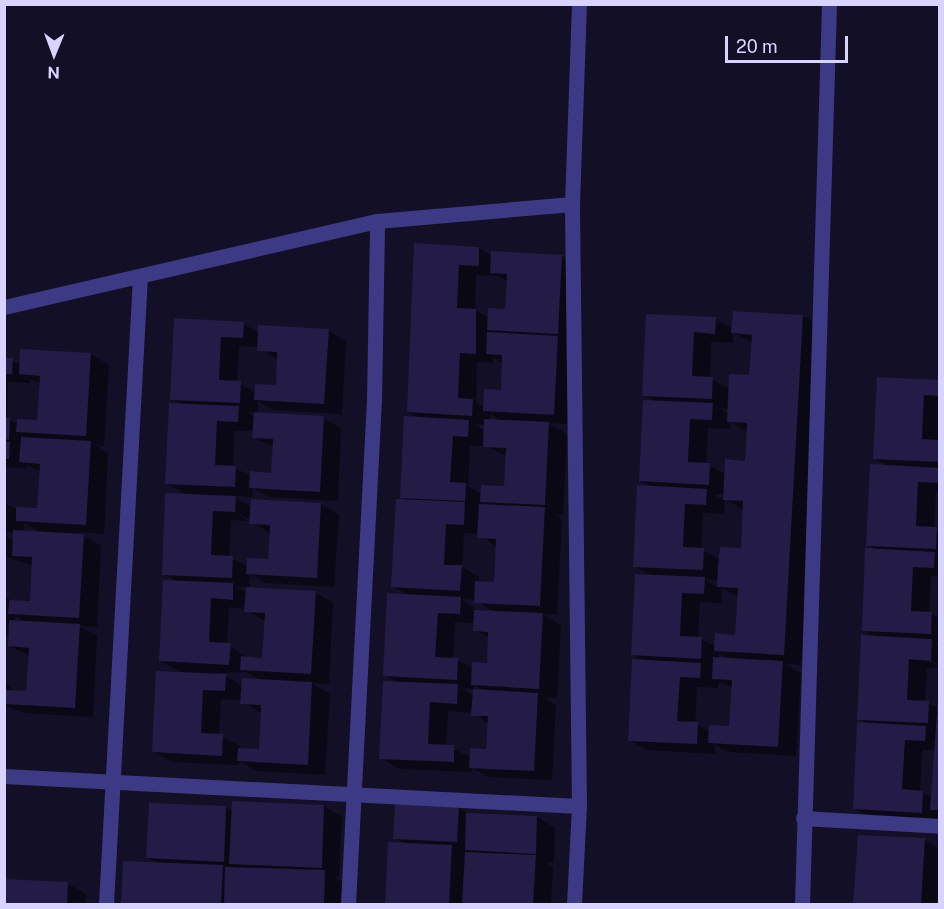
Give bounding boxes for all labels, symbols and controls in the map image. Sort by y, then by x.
north arrow [24,24,84,84]
scale bar [728,24,851,62]
text: 20 m [736,36,778,57]
text: N [47,63,60,82]

